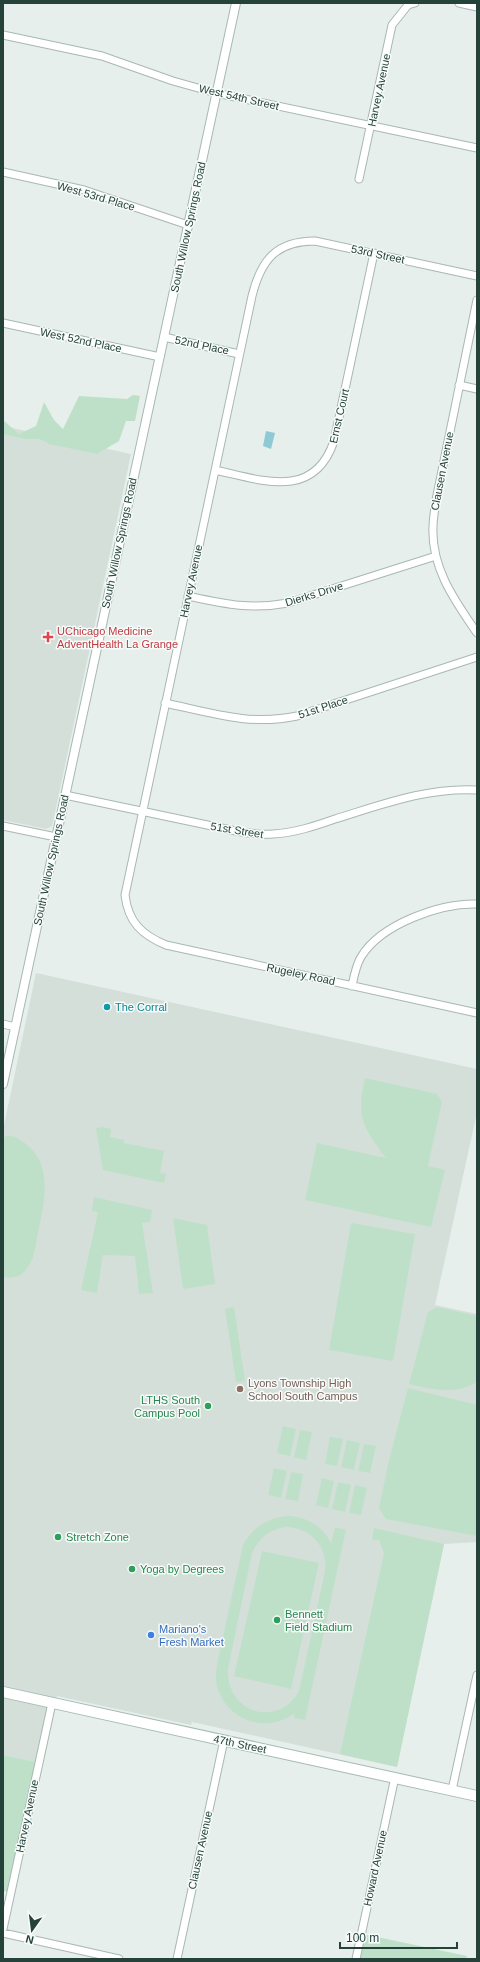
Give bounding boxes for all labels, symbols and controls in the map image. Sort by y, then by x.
street label: Harvey Avenue [365,52,393,128]
street label: West 54th Street [198,82,280,112]
street label: South Willow Springs Road [168,161,208,293]
street label: West 53rd Place [56,179,136,213]
street label: 53rd Street [350,242,406,266]
street label: West 52nd Place [39,326,123,354]
street label: 52nd Place [174,333,230,357]
street label: Ernst Court [327,388,351,444]
street label: Clausen Avenue [428,431,456,511]
street label: South Willow Springs Road [99,477,139,609]
street label: Harvey Avenue [177,543,205,619]
street label: Dierks Drive [284,580,344,608]
place label: UChicago Medicine AdventHealth La Grange [57,625,178,650]
marker: UChicago Medicine AdventHealth La Grange [42,631,54,643]
street label: 51st Place [297,693,349,721]
street label: South Willow Springs Road [31,794,71,926]
street label: 51st Street [210,820,264,840]
street label: Rugeley Road [266,961,336,987]
place label: The Corral [115,1001,167,1013]
marker: The Corral [102,1002,112,1012]
place label: Lyons Township High School South Campus [248,1377,358,1402]
marker: Lyons Township High School South Campus [235,1384,245,1394]
place label: LTHS South Campus Pool [134,1394,200,1419]
marker: LTHS South Campus Pool [203,1401,213,1411]
place label: Stretch Zone [66,1531,129,1543]
marker: Stretch Zone [53,1532,63,1542]
place label: Yoga by Degrees [140,1563,224,1575]
marker: Yoga by Degrees [127,1564,137,1574]
place label: Bennett Field Stadium [285,1608,352,1633]
marker: Bennett Field Stadium [272,1615,282,1625]
place label: Mariano's Fresh Market [159,1623,224,1648]
marker: Mariano's Fresh Market [146,1630,156,1640]
street label: 47th Street [212,1733,268,1755]
street label: Harvey Avenue [13,1778,41,1854]
street label: Clausen Avenue [186,1810,214,1890]
street label: Howard Avenue [361,1829,389,1907]
north arrow [12,1910,52,1950]
scale bar [340,1924,457,1950]
text: 100 m [346,1931,379,1945]
text: N [24,1933,35,1946]

